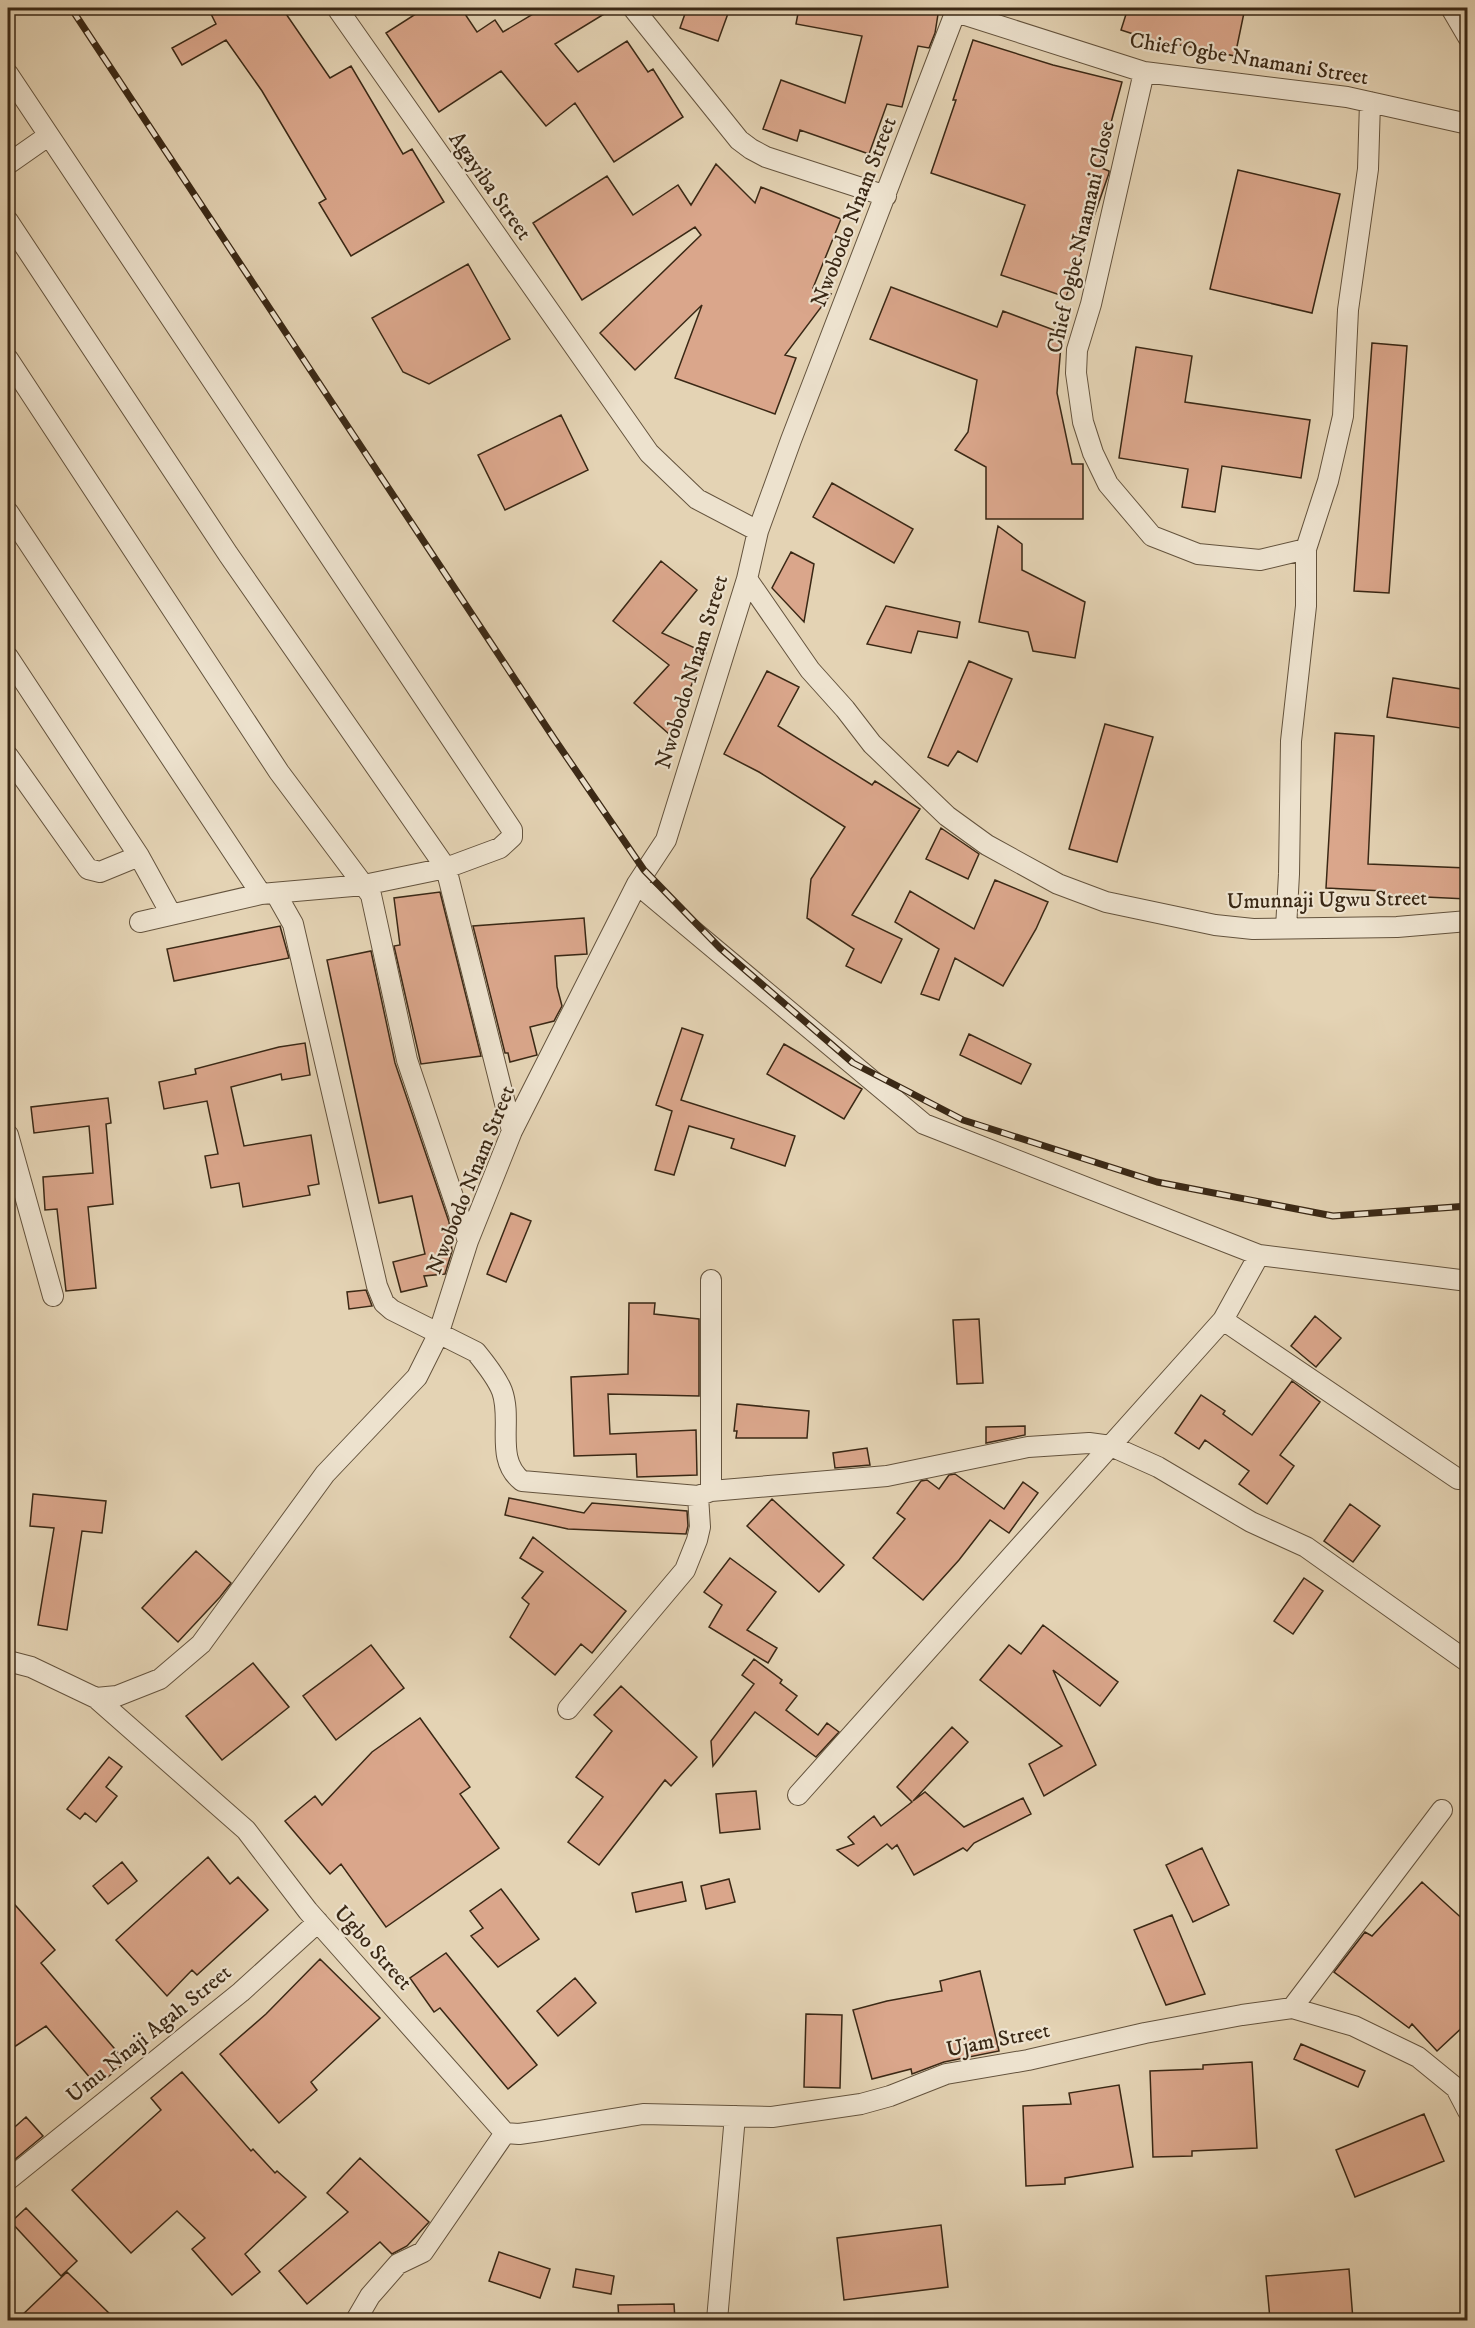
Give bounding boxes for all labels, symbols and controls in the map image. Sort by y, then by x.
street label: Chief Ogbe Nnamani Street [1128,27,1370,91]
street label: Nwobodo Nnam Street [805,113,903,311]
street label: Chief Ogbe Nnamani Close [1041,118,1121,356]
street label: Agayiba Street [443,126,537,246]
street label: Nwobodo Nnam Street [650,572,734,772]
street label: Umunnaji Ugwu Street [1226,885,1428,915]
street label: Nwobodo Nnam Street [421,1082,521,1278]
street label: Ugbo Street [328,1900,418,1996]
street label: Umu Nnaji Agah Street [61,1959,237,2109]
street label: Ujam Street [944,2017,1052,2063]

